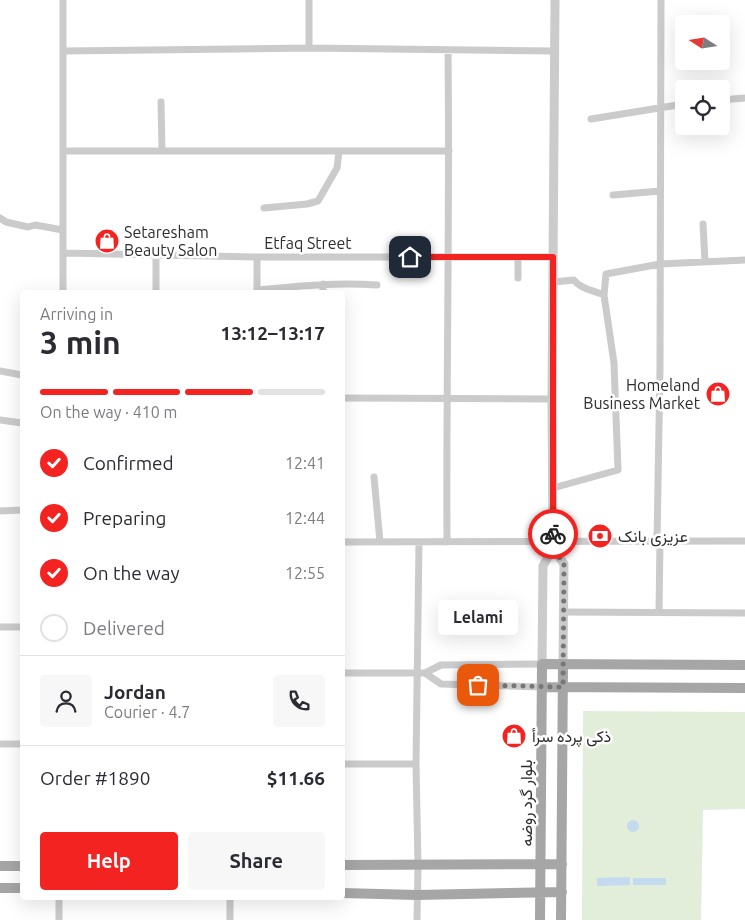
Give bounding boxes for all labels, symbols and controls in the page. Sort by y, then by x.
north arrow [675,15,730,70]
map controls [675,15,730,135]
button: locate [675,80,730,135]
place label: Setaresham Beauty Salon [124,223,217,259]
shop icon: Setaresham Beauty Salon [94,228,120,254]
street label: Etfaq Street [264,234,352,252]
pin [389,236,431,278]
icon: home [396,243,424,271]
text: Arriving in [40,305,113,323]
text: 13:12–13:17 [220,322,325,344]
text: 3 min [40,324,121,360]
place label: Homeland Business Market [583,376,701,412]
shop icon: Homeland Business Market [705,381,731,407]
text: On the way · 410 m [40,403,177,421]
icon: check [40,449,68,477]
text: Confirmed [83,452,174,474]
text: 12:41 [285,454,325,472]
icon: check [40,504,68,532]
text: Preparing [83,507,167,529]
text: 12:44 [285,509,325,527]
courier [528,509,578,559]
icon: bike [539,520,567,548]
bank icon: عزیزی بانک [587,523,613,549]
place label: عزیزی بانک [618,527,688,547]
icon: check [40,559,68,587]
text: On the way [83,562,180,584]
text: 12:55 [285,564,325,582]
callout: Lelami [438,600,518,635]
text: Lelami [453,608,503,626]
text: Delivered [83,617,165,639]
pin [457,664,499,706]
icon: bag [464,671,492,699]
button: person [40,675,92,727]
button: phone [273,675,325,727]
text: Jordan [104,681,166,703]
text: Courier · 4.7 [104,703,190,721]
shop icon: ذکی پرده سرأ [501,723,527,749]
place label: ذکی پرده سرأ [532,727,611,748]
street label: بلوار گرد روضه [517,759,537,847]
text: Order #1890 [40,767,150,789]
text: $11.66 [267,767,325,789]
button: Help [40,832,178,890]
button: Share [188,832,325,890]

